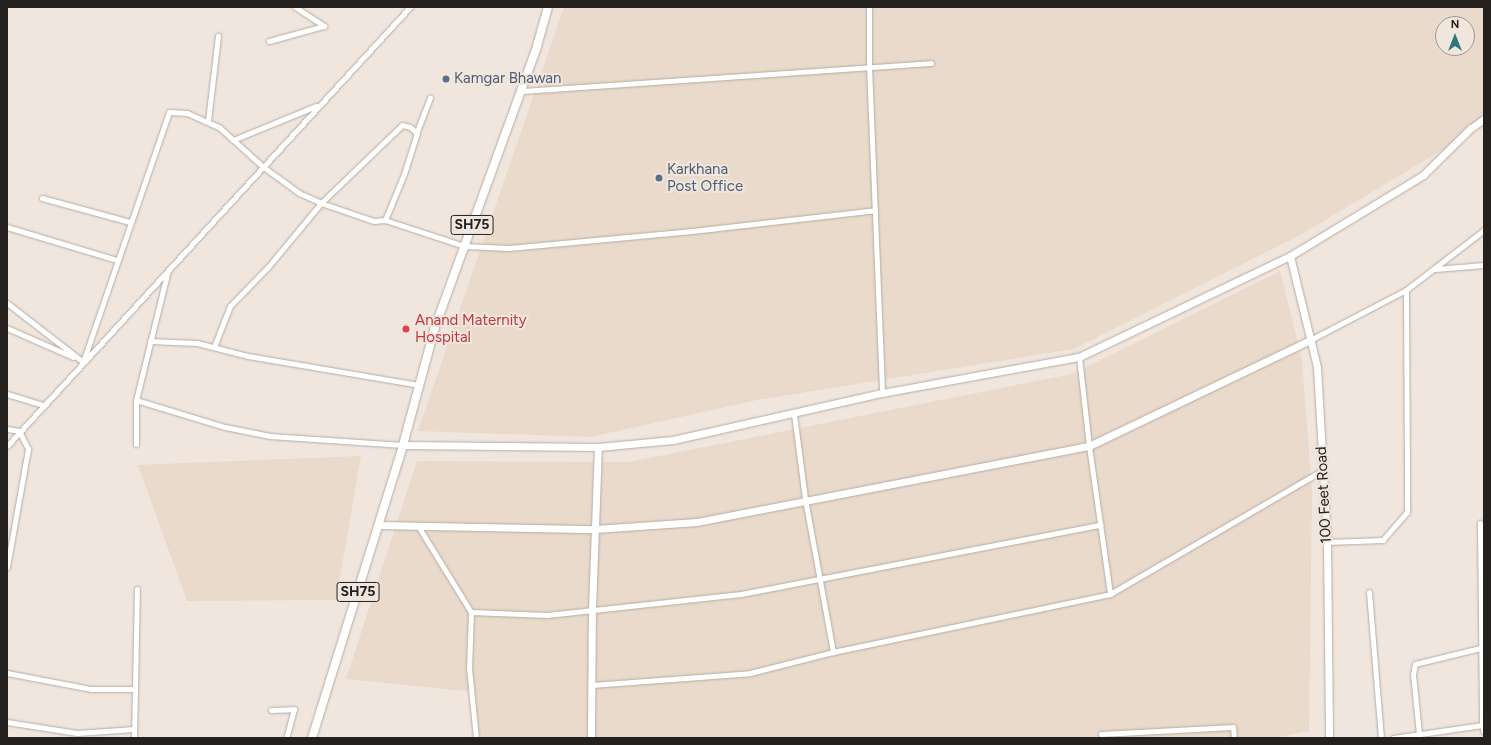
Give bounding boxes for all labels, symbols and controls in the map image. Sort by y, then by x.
north arrow [1435,16,1475,56]
text: N [1451,18,1459,31]
place label: Kamgar Bhawan [454,70,561,88]
marker: Kamgar Bhawan [441,74,451,84]
place label: Karkhana Post Office [667,160,743,195]
marker: Karkhana Post Office [654,173,664,183]
road number: SH75 [450,213,494,237]
place label: Anand Maternity Hospital [415,311,527,346]
marker: Anand Maternity Hospital [400,323,412,335]
street label: 100 Feet Road [1312,446,1336,544]
road number: SH75 [336,580,380,604]

